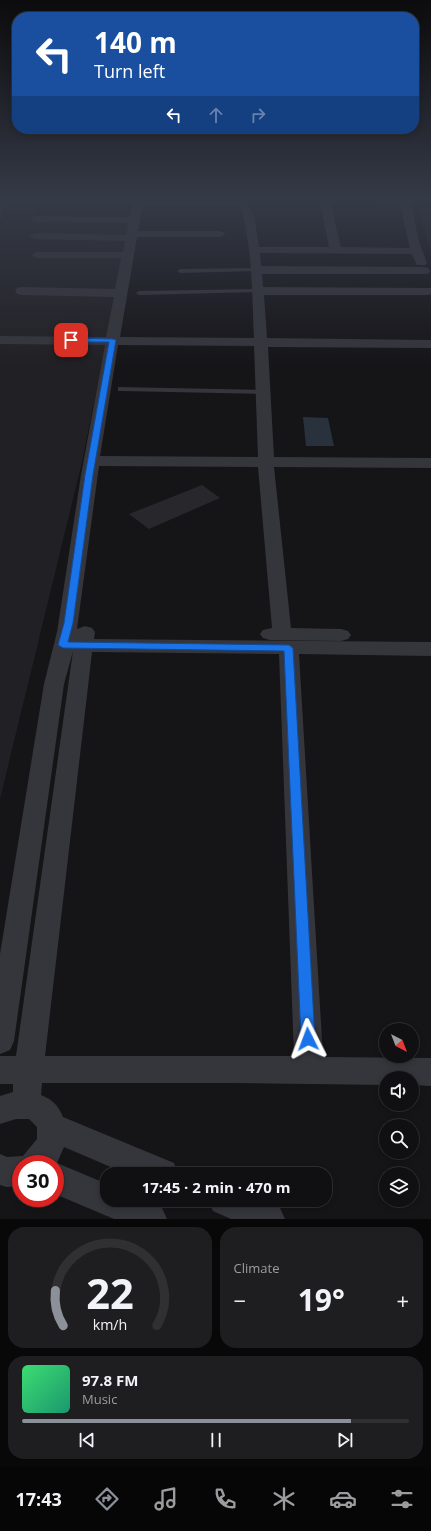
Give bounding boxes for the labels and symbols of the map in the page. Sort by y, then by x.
pin [54,323,88,357]
position arrow [287,1018,329,1060]
north arrow [379,1023,419,1063]
speed limit sign: 30 [12,1155,64,1207]

